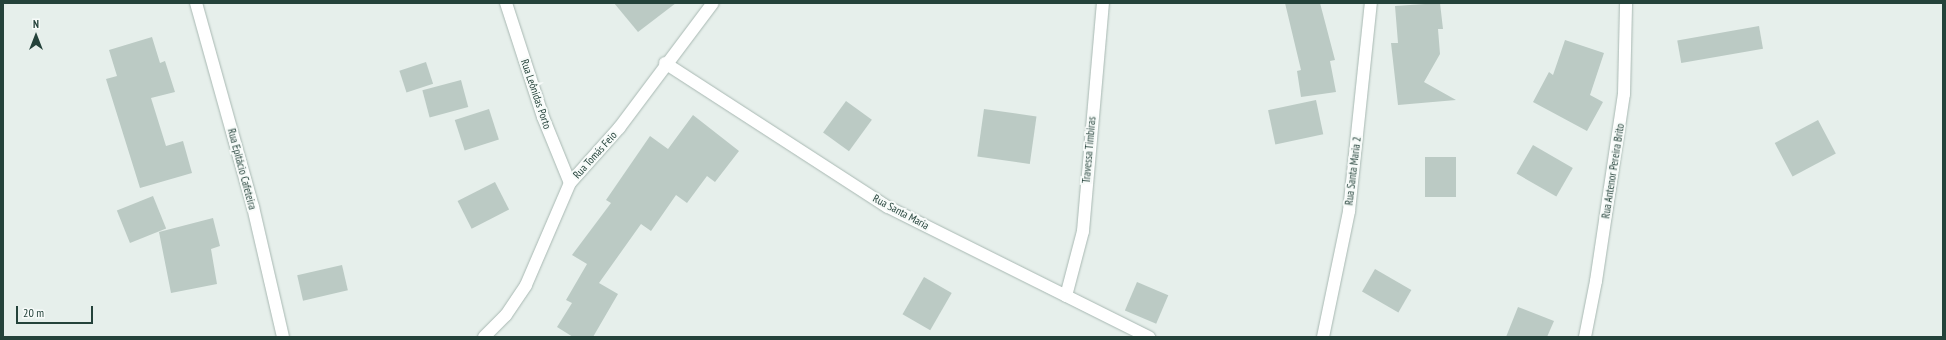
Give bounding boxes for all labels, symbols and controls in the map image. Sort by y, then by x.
north arrow [16,16,56,56]
text: N [33,17,39,31]
street label: Rua Leônidas Porto [518,57,554,131]
street label: Travessa Timbiras [1079,116,1099,184]
street label: Rua Antenor Pereira Brito [1599,122,1627,220]
street label: Rua Epitácio Cafeteira [225,127,259,211]
street label: Rua Tomás Feio [570,129,620,181]
street label: Rua Santa Maria 2 [1342,136,1364,206]
street label: Rua Santa Maria [871,192,931,232]
scale bar [18,298,95,324]
text: 20 m [23,305,44,320]

